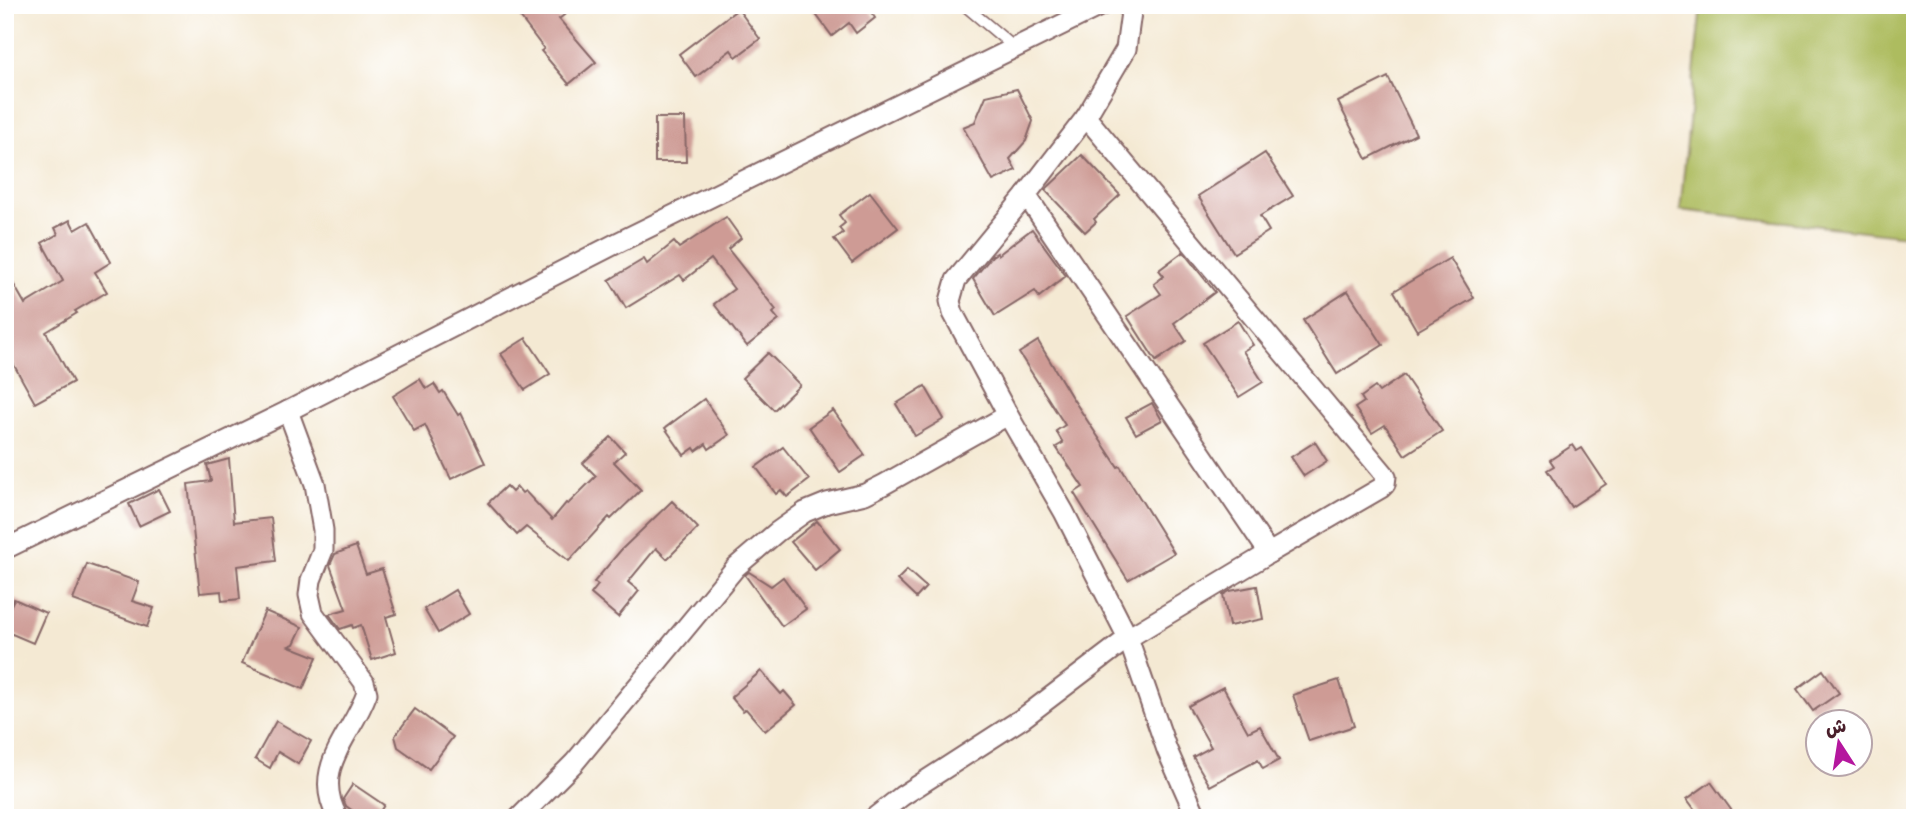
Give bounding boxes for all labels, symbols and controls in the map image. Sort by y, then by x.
north arrow [1804,708,1874,778]
text: ش [1823,713,1848,741]

